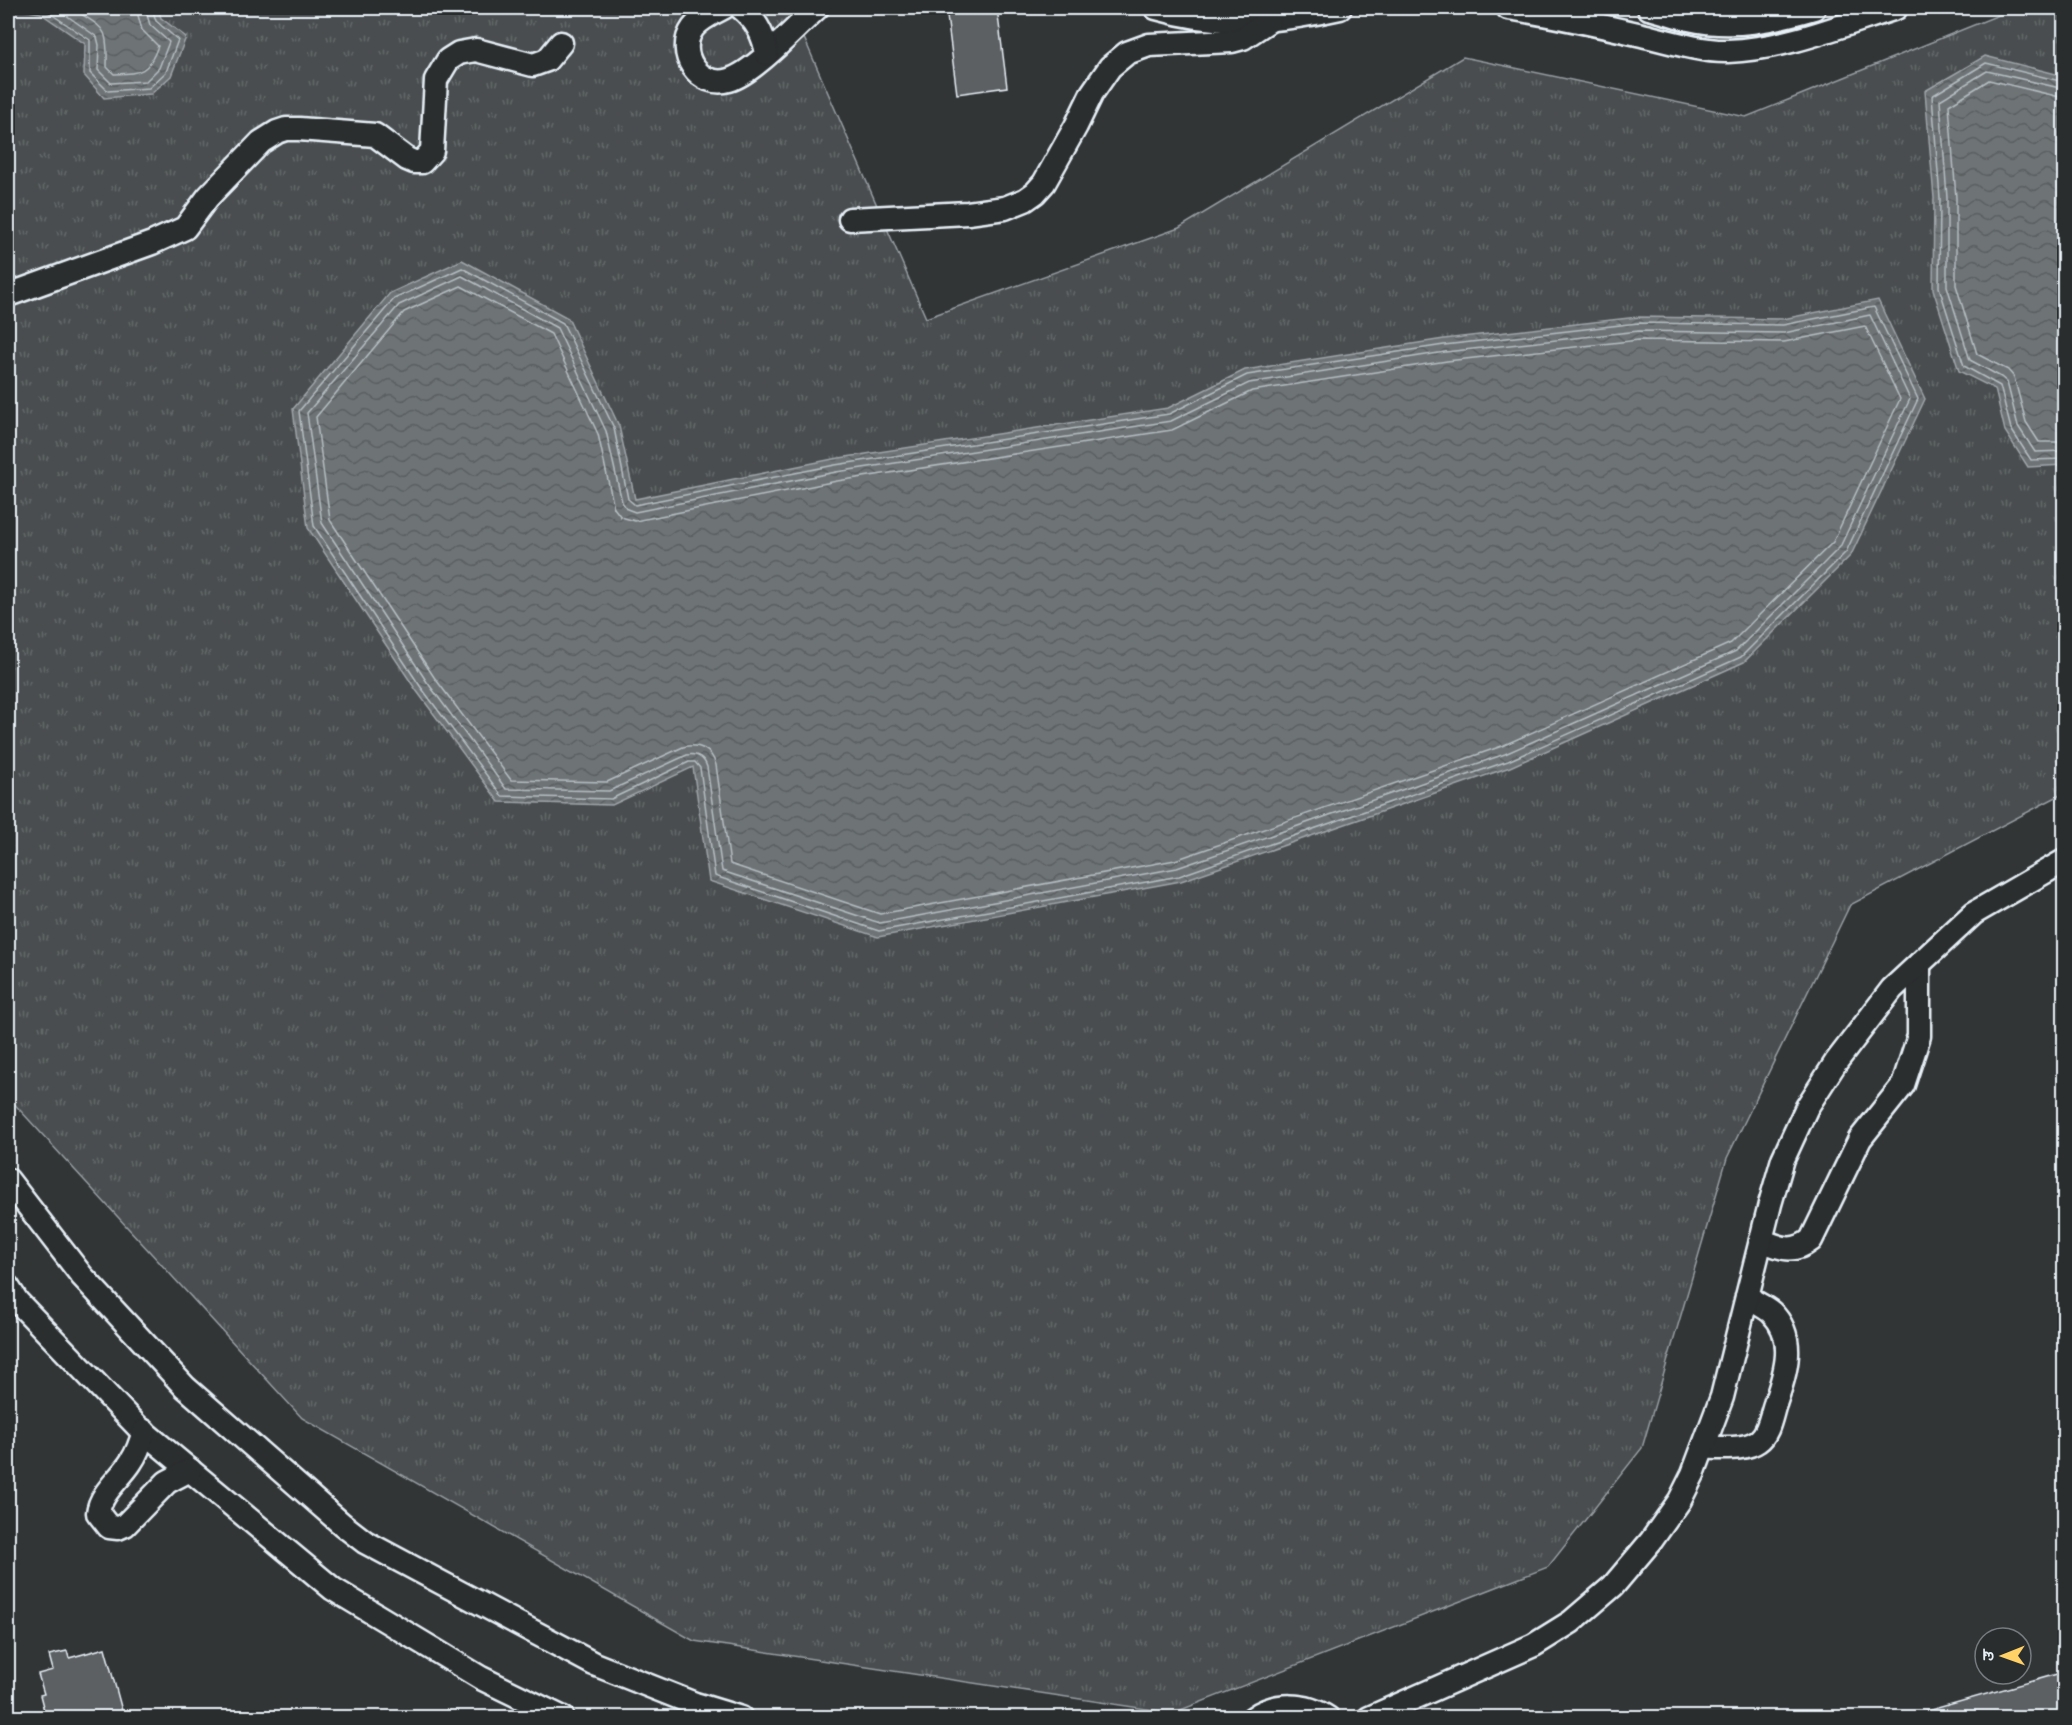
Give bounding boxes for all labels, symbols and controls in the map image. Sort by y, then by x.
north arrow [1973,1626,2033,1686]
text: उ [1977,1648,2002,1661]

